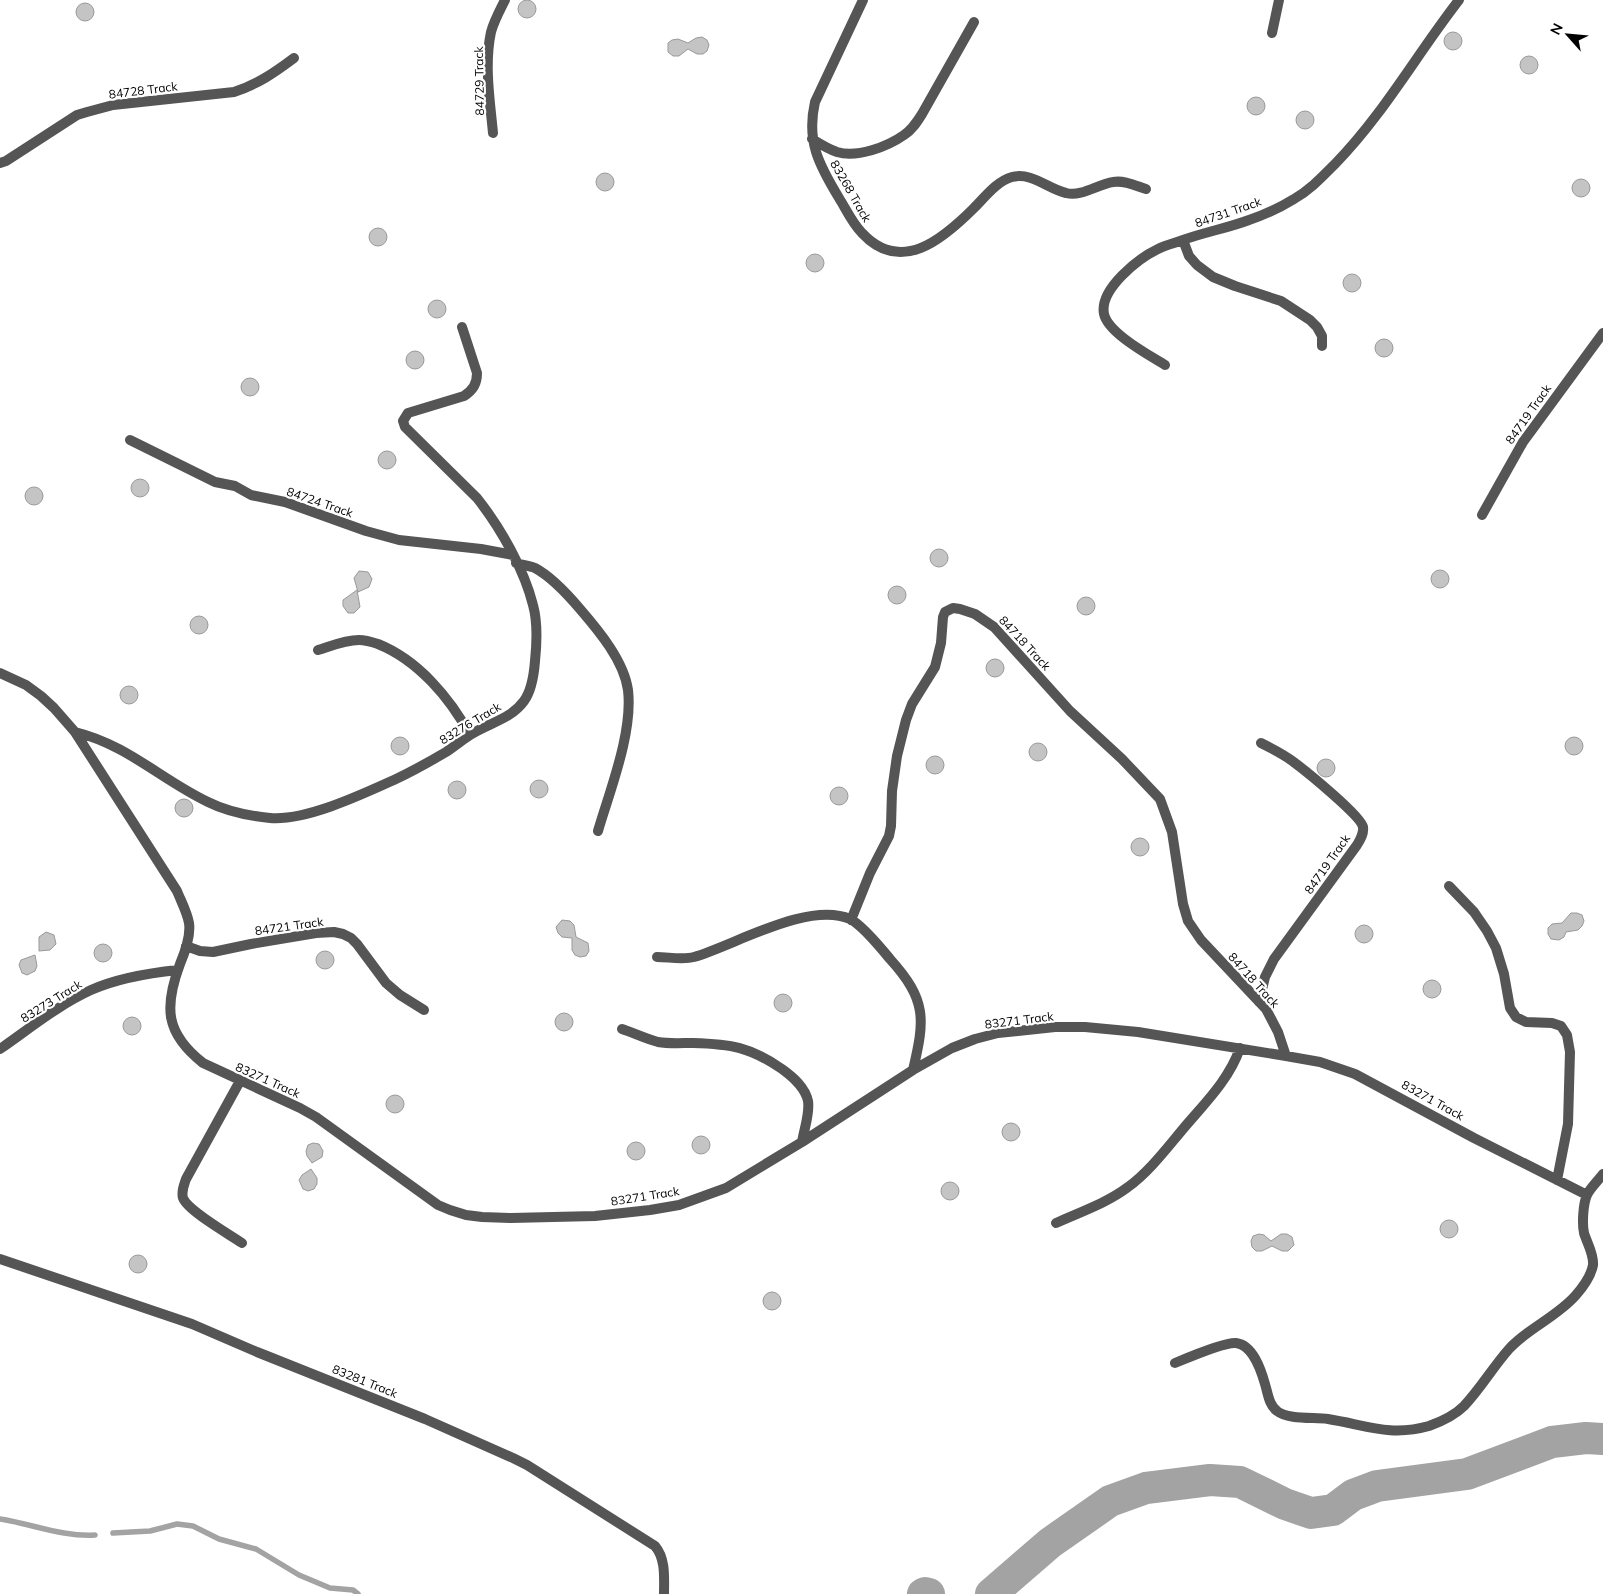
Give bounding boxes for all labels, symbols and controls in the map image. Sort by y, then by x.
north arrow [1543,10,1593,60]
text: N [1546,20,1567,38]
street label: 84729 Track [471,46,487,116]
street label: 84728 Track [108,78,179,102]
street label: 83268 Track [827,157,875,225]
street label: 84731 Track [1193,193,1264,230]
street label: 84719 Track [1502,381,1554,447]
street label: 84724 Track [285,484,356,521]
street label: 84718 Track [996,613,1055,674]
street label: 83276 Track [437,698,504,747]
street label: 84719 Track [1301,831,1353,897]
street label: 84721 Track [254,914,325,938]
street label: 84718 Track [1225,949,1283,1011]
street label: 83273 Track [18,976,85,1026]
street label: 83271 Track [984,1008,1055,1032]
street label: 83271 Track [233,1059,303,1101]
street label: 83271 Track [1399,1077,1468,1124]
street label: 83271 Track [610,1183,681,1209]
street label: 83281 Track [330,1361,401,1401]

